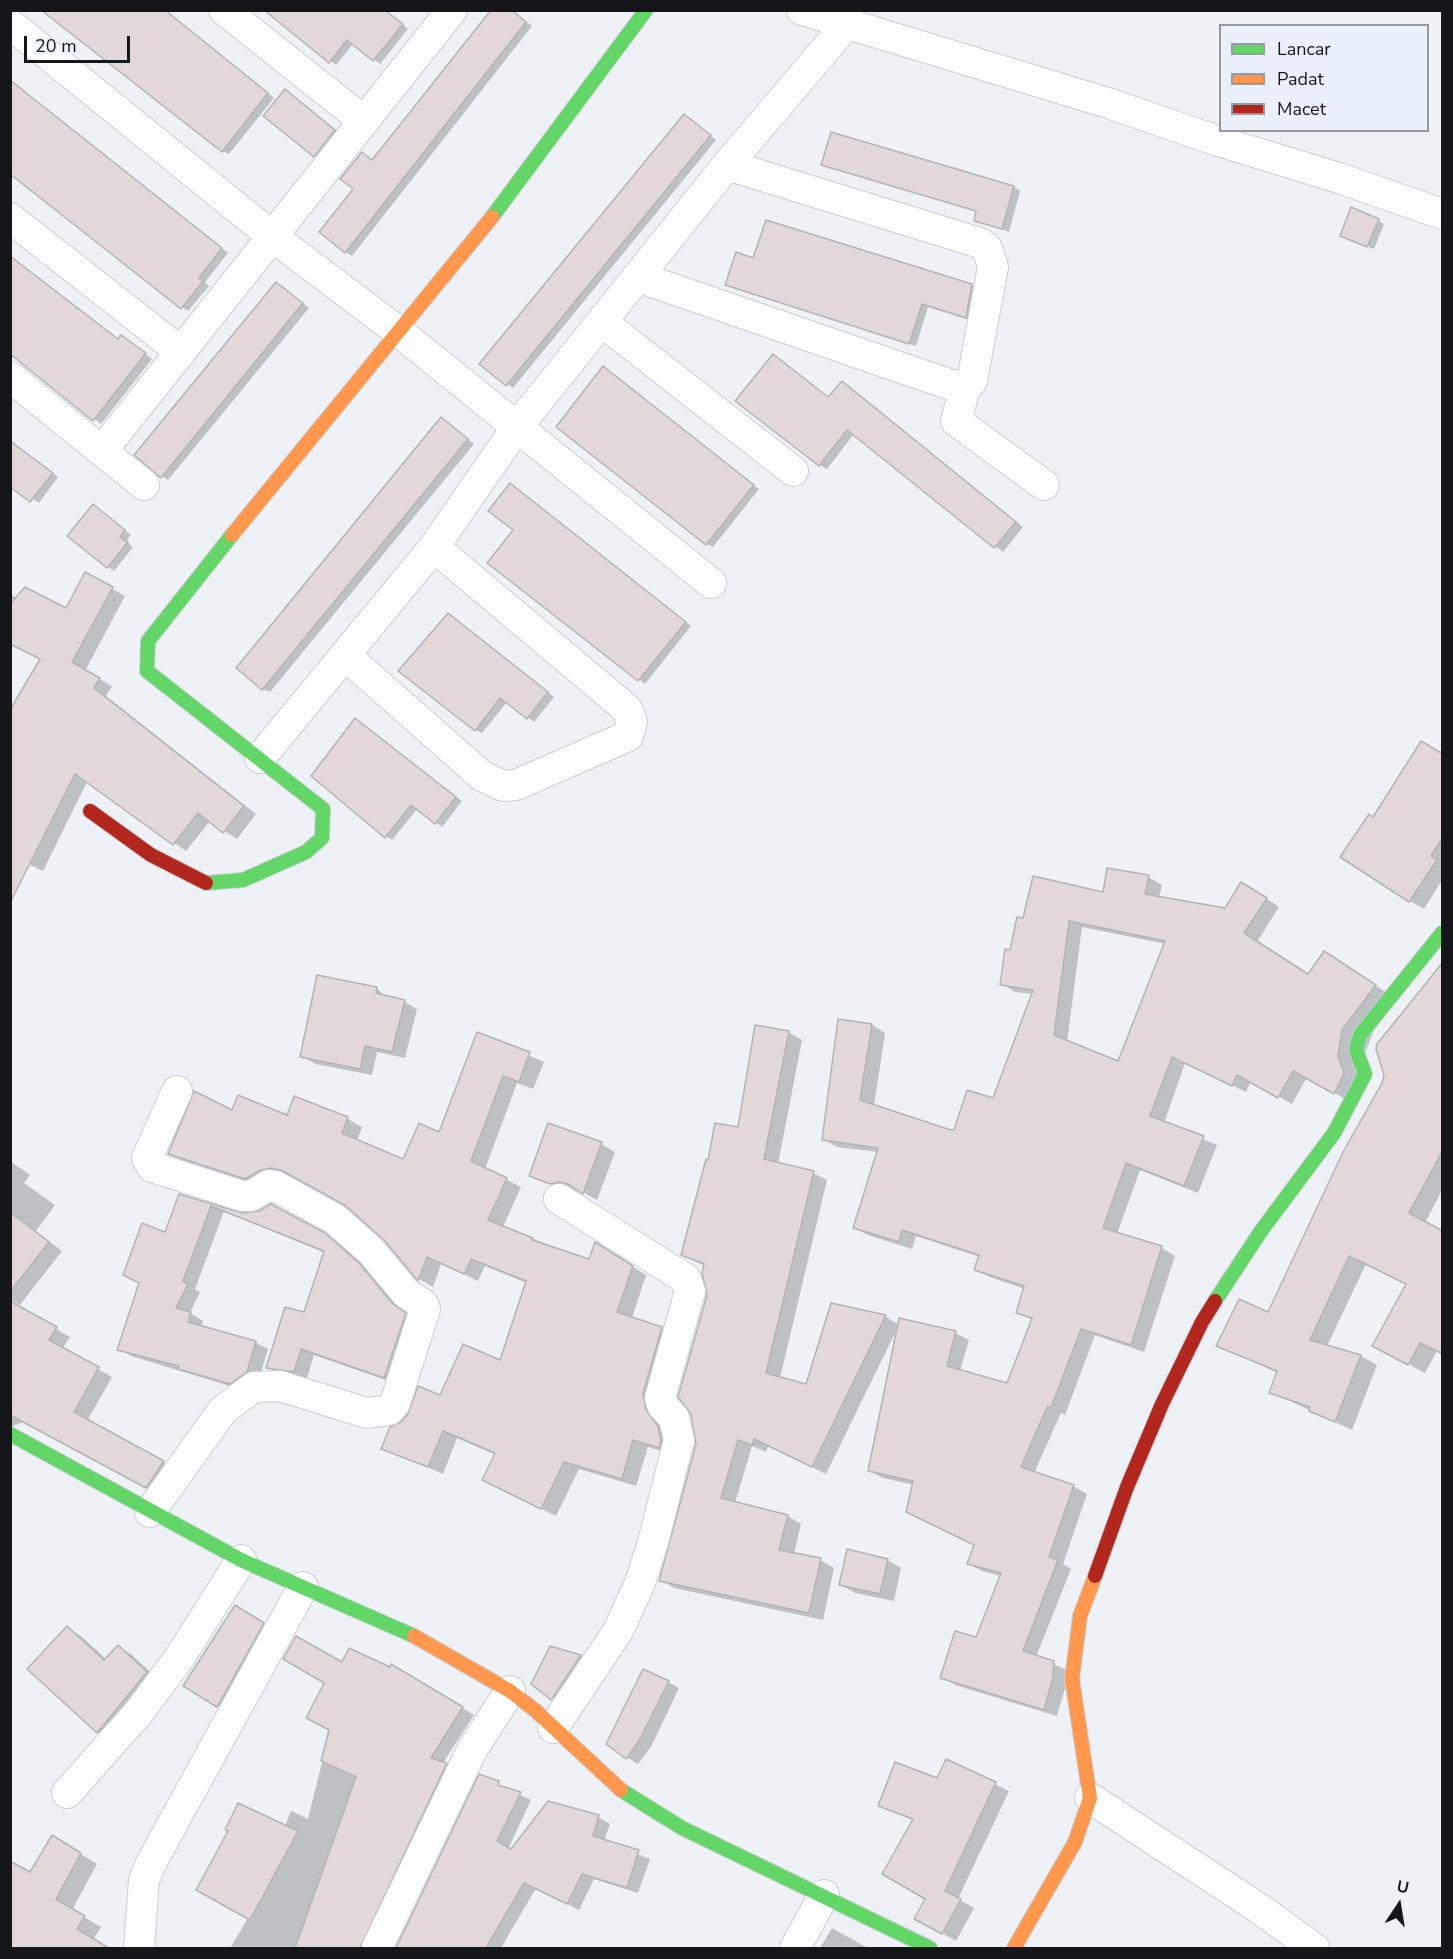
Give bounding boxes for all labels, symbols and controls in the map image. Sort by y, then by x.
scale bar [27,24,134,62]
legend [1219,24,1429,132]
text: 20 m [35,34,77,58]
text: Lancar [1277,37,1331,61]
text: Padat [1277,67,1324,91]
text: Macet [1277,97,1326,121]
north arrow [1369,1875,1429,1935]
text: U [1395,1875,1411,1899]

